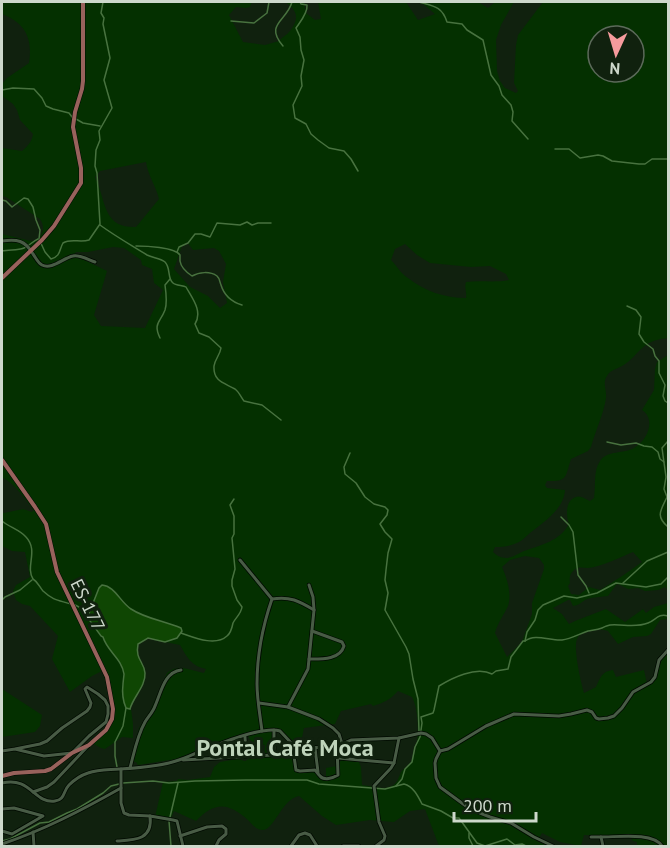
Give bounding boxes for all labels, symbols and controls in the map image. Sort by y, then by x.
north arrow [586,24,646,84]
text: N [609,59,621,79]
street label: ES-177 [66,575,110,635]
district label: Pontal Café Moca [196,732,374,763]
scale bar [454,785,536,823]
text: 200 m [463,794,512,817]

